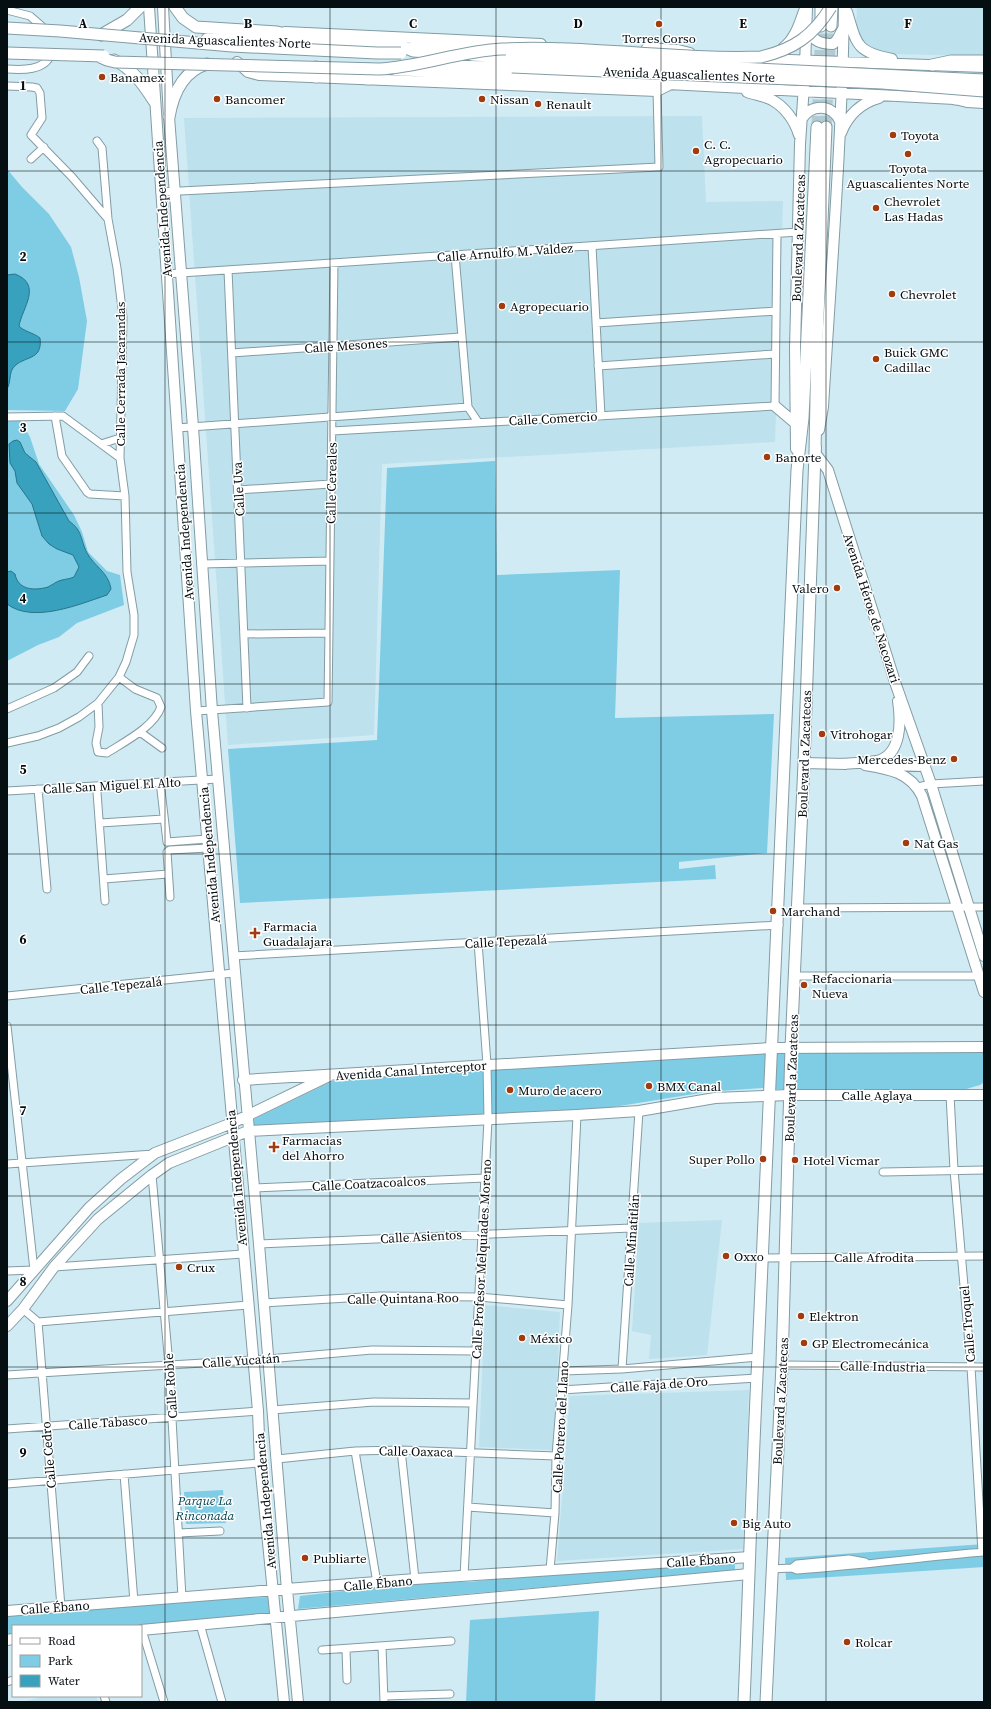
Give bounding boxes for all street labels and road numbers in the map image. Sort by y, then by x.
street label: Avenida Aguascalientes Norte [139,29,312,52]
street label: Avenida Aguascalientes Norte [603,63,776,86]
street label: Avenida Independencia [149,140,176,278]
street label: Boulevard a Zacatecas [788,174,809,302]
street label: Calle Arnulfo M. Valdez [436,239,574,266]
street label: Calle Cerrada Jacarandas [112,301,129,446]
street label: Calle Mesones [304,334,389,357]
street label: Calle Comercio [508,408,598,429]
street label: Calle Cereales [322,442,341,524]
street label: Calle Uva [229,461,248,517]
street label: Avenida Independencia [171,463,198,601]
street label: Avenida Héroe de Nacozari [839,531,904,685]
street label: Boulevard a Zacatecas [794,690,815,818]
street label: Calle San Miguel El Alto [43,773,181,798]
street label: Avenida Independencia [195,786,224,924]
street label: Calle Tepezalá [464,931,548,952]
street label: Calle Tepezalá [79,973,163,998]
street label: Boulevard a Zacatecas [781,1014,802,1142]
street label: Avenida Canal Interceptor [335,1057,488,1084]
street label: Calle Aglaya [842,1087,913,1104]
street label: Avenida Independencia [222,1109,251,1247]
street label: Calle Profesor Melquíades Moreno [468,1159,495,1359]
street label: Calle Coatzacoalcos [312,1172,427,1195]
street label: Calle Minatitlán [620,1193,643,1287]
street label: Calle Asientos [380,1226,463,1247]
street label: Calle Afrodita [834,1249,914,1266]
street label: Calle Troquel [956,1285,979,1363]
street label: Calle Quintana Roo [347,1289,459,1308]
street label: Boulevard a Zacatecas [769,1336,792,1465]
street label: Calle Yucatán [201,1349,281,1372]
street label: Calle Roble [160,1352,181,1419]
street label: Calle Industria [840,1357,926,1376]
street label: Calle Potrero del Llano [549,1361,572,1493]
street label: Calle Faja de Oro [610,1373,708,1396]
street label: Calle Tabasco [68,1411,148,1434]
street label: Calle Cedro [37,1421,60,1489]
street label: Avenida Independencia [251,1432,280,1570]
street label: Calle Oaxaca [379,1442,454,1461]
street label: Calle Ébano [666,1550,736,1571]
street label: Calle Ébano [343,1572,413,1595]
street label: Calle Ébano [20,1597,90,1618]

